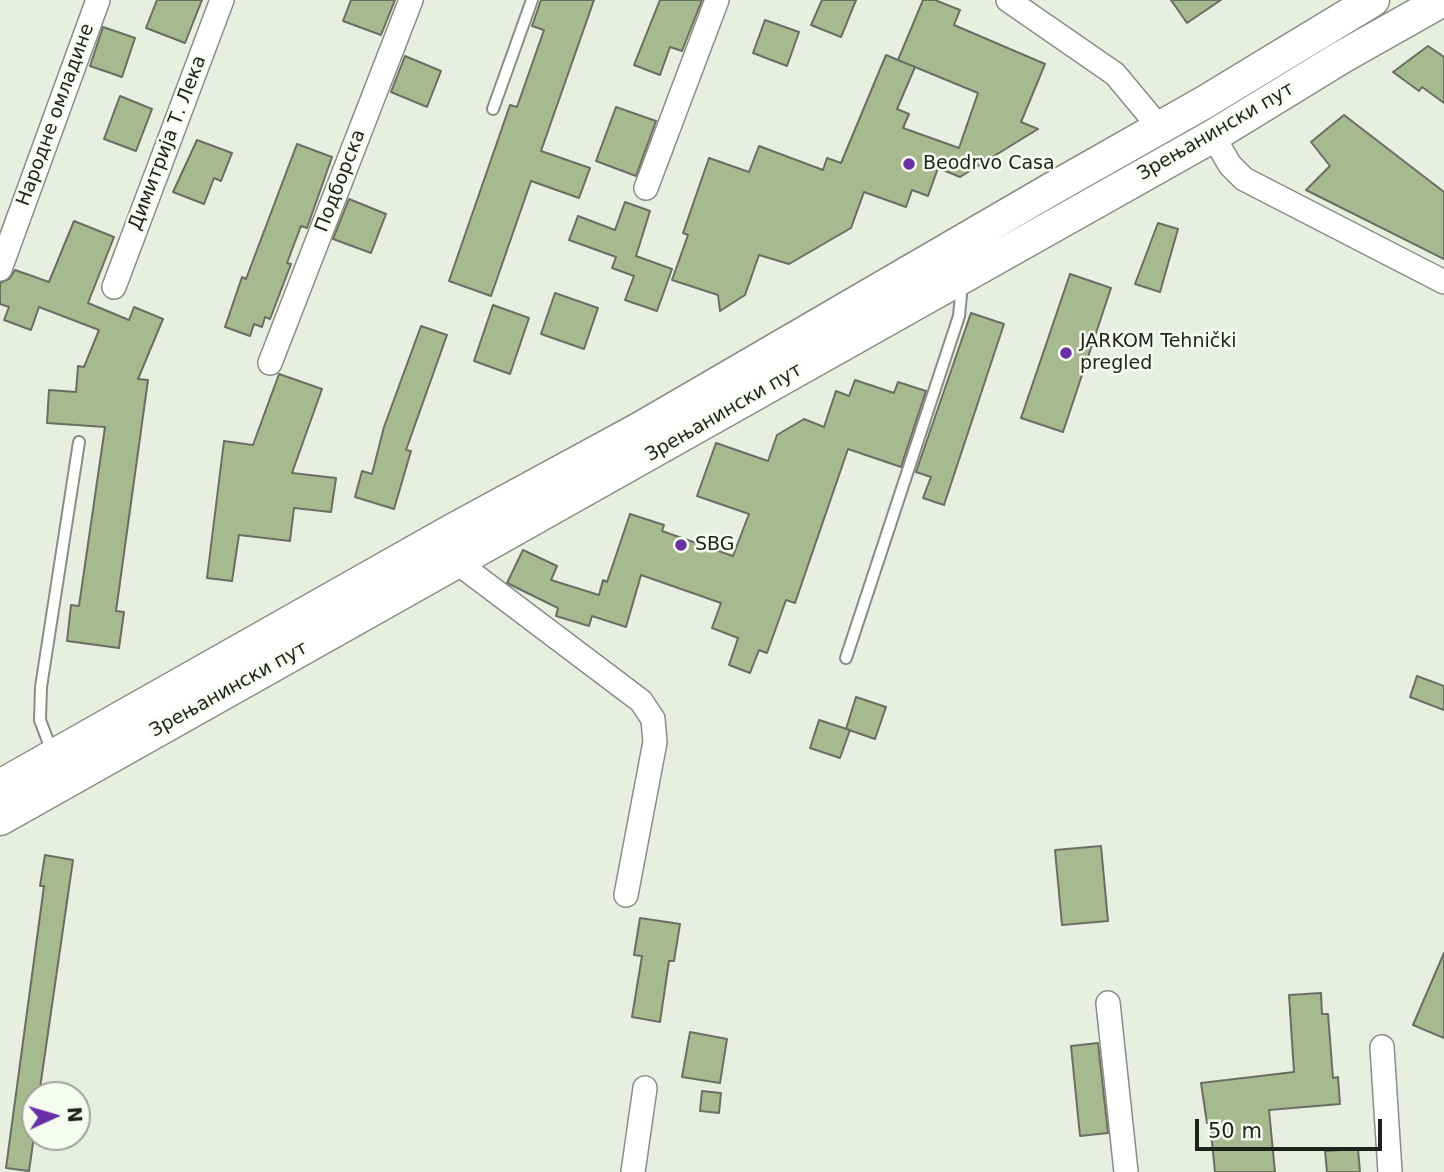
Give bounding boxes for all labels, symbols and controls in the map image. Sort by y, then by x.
street label: Народне омладине [12,21,100,209]
street label: Димитрија Т. Лека [124,53,212,233]
street label: Зрењанински пут [1134,78,1298,186]
street label: Подборска [311,126,371,236]
place label: Beodrvo Casa [923,153,1055,175]
marker: Beodrvo Casa [901,156,917,172]
place label: JARKOM Tehnički pregled [1080,331,1236,375]
marker: JARKOM Tehnički pregled [1058,345,1074,361]
street label: Зрењанински пут [642,359,806,467]
place label: SBG [695,534,734,556]
marker: SBG [673,537,689,553]
street label: Зрењанински пут [146,637,312,743]
north arrow [21,1081,91,1151]
text: N [63,1106,86,1123]
scale bar [1199,1106,1386,1150]
text: 50 m [1208,1119,1262,1143]

